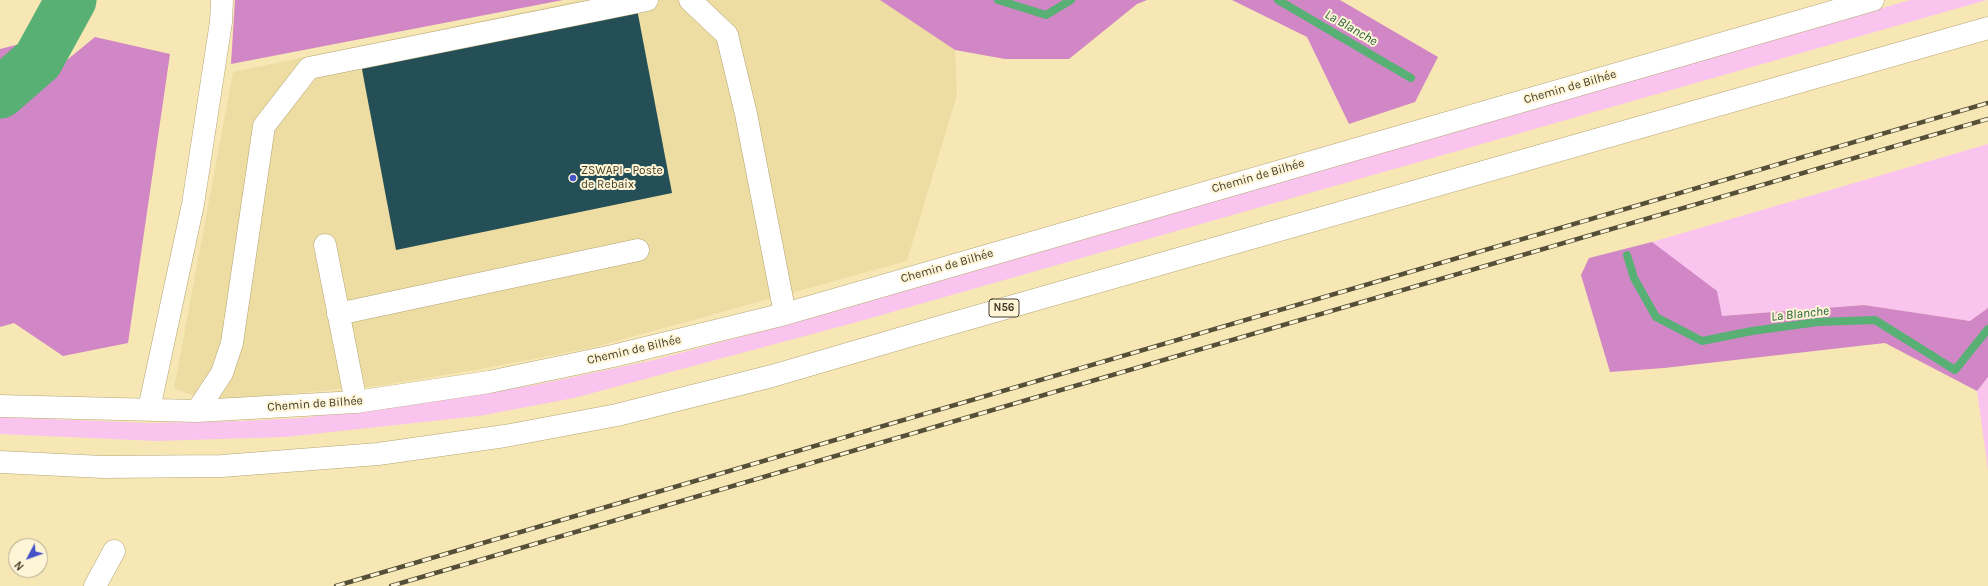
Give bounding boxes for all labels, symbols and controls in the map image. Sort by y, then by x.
water label: La Blanche [1322,7,1380,49]
street label: Chemin de Bilhée [1522,67,1618,107]
street label: Chemin de Bilhée [1210,156,1306,196]
place label: ZSWAPI - Poste de Rebaix [581,164,663,192]
marker: ZSWAPI - Poste de Rebaix [568,173,578,183]
street label: Chemin de Bilhée [899,246,995,286]
road number: N56 [989,299,1019,317]
water label: La Blanche [1770,303,1830,325]
street label: Chemin de Bilhée [586,332,682,368]
street label: Chemin de Bilhée [267,393,363,415]
north arrow [8,538,48,578]
text: N [12,558,27,573]

